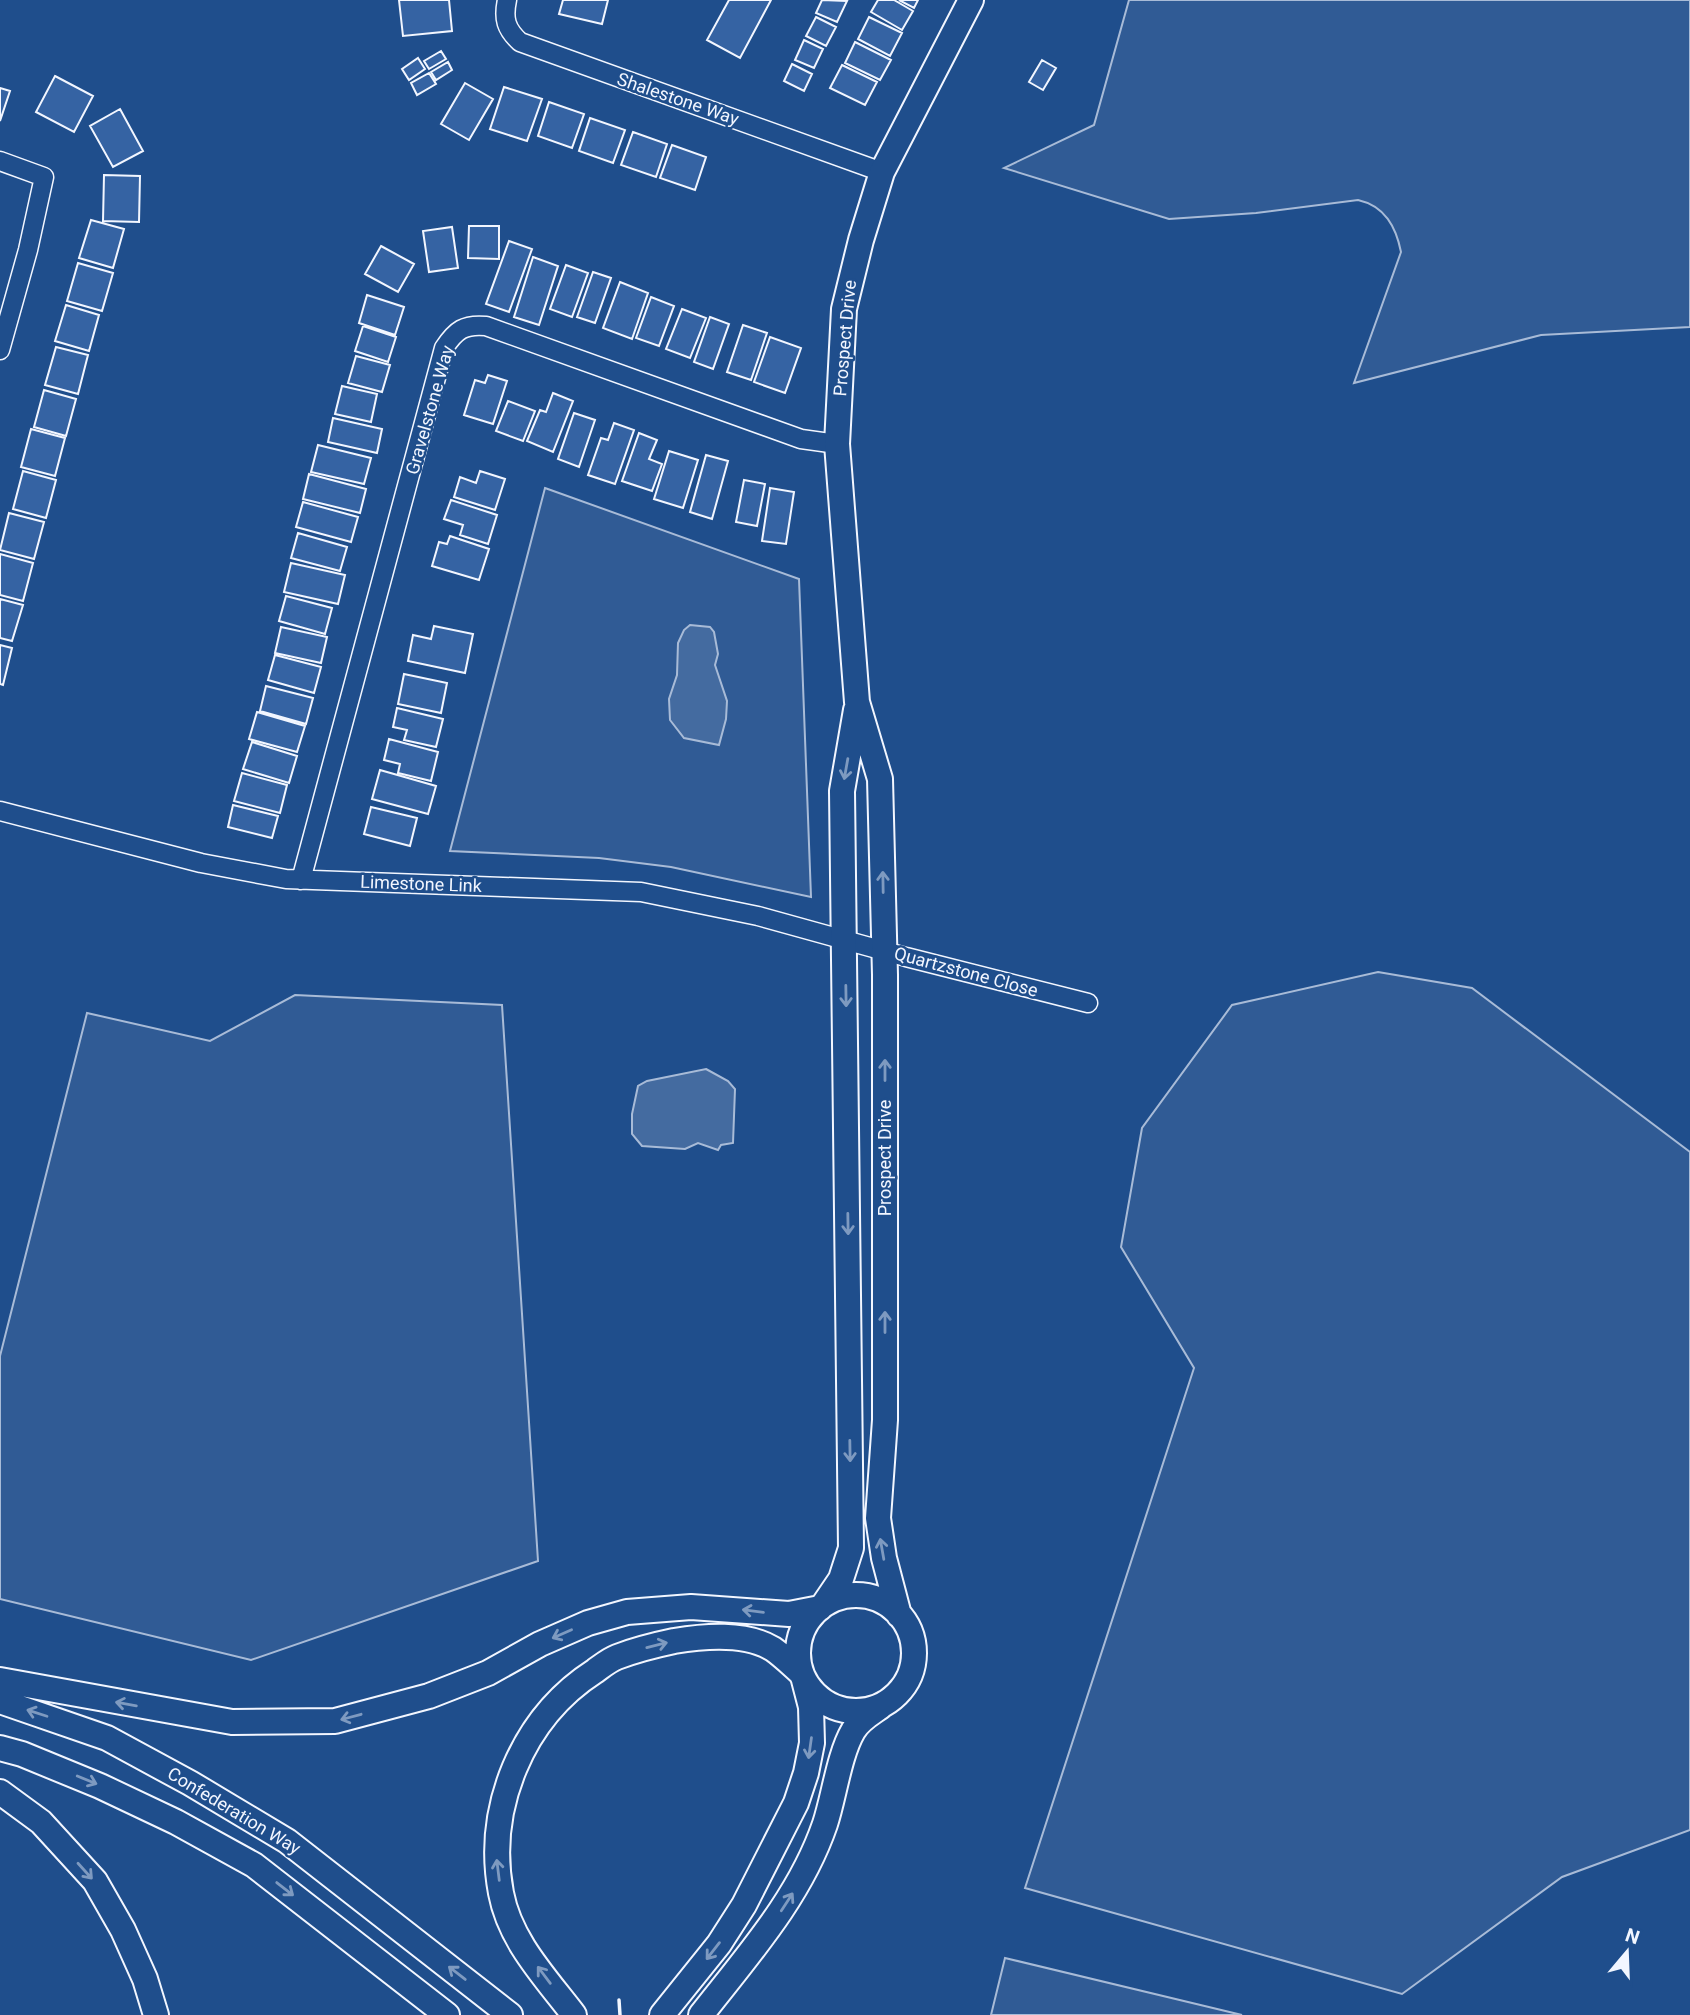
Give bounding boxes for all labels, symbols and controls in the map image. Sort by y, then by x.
street label: Shalestone Way [615,68,742,129]
street label: Prospect Drive [829,279,860,397]
street label: Gravelstone Way [401,342,458,477]
one-way arrow [839,757,852,780]
street label: Limestone Link [360,871,483,896]
one-way arrow [876,871,889,894]
street label: Quartzstone Close [892,942,1040,1001]
one-way arrow [839,985,852,1008]
one-way arrow [878,1059,892,1082]
street label: Prospect Drive [874,1100,895,1216]
one-way arrow [841,1212,855,1235]
one-way arrow [878,1311,892,1334]
one-way arrow [843,1440,857,1463]
one-way arrow [875,1538,889,1561]
one-way arrow [742,1605,765,1618]
one-way arrow [552,1628,574,1641]
one-way arrow [645,1638,668,1651]
one-way arrow [115,1697,138,1711]
one-way arrow [26,1706,48,1718]
one-way arrow [341,1711,363,1724]
one-way arrow [804,1736,817,1758]
street label: Confederation Way [164,1763,305,1859]
one-way arrow [75,1775,97,1788]
one-way arrow [492,1859,505,1882]
one-way arrow [77,1862,94,1879]
one-way arrow [276,1882,294,1897]
one-way arrow [780,1893,794,1913]
north arrow [1592,1917,1662,1987]
text: N [1622,1923,1642,1949]
one-way arrow [705,1941,720,1960]
one-way arrow [448,1965,466,1981]
one-way arrow [537,1966,552,1985]

